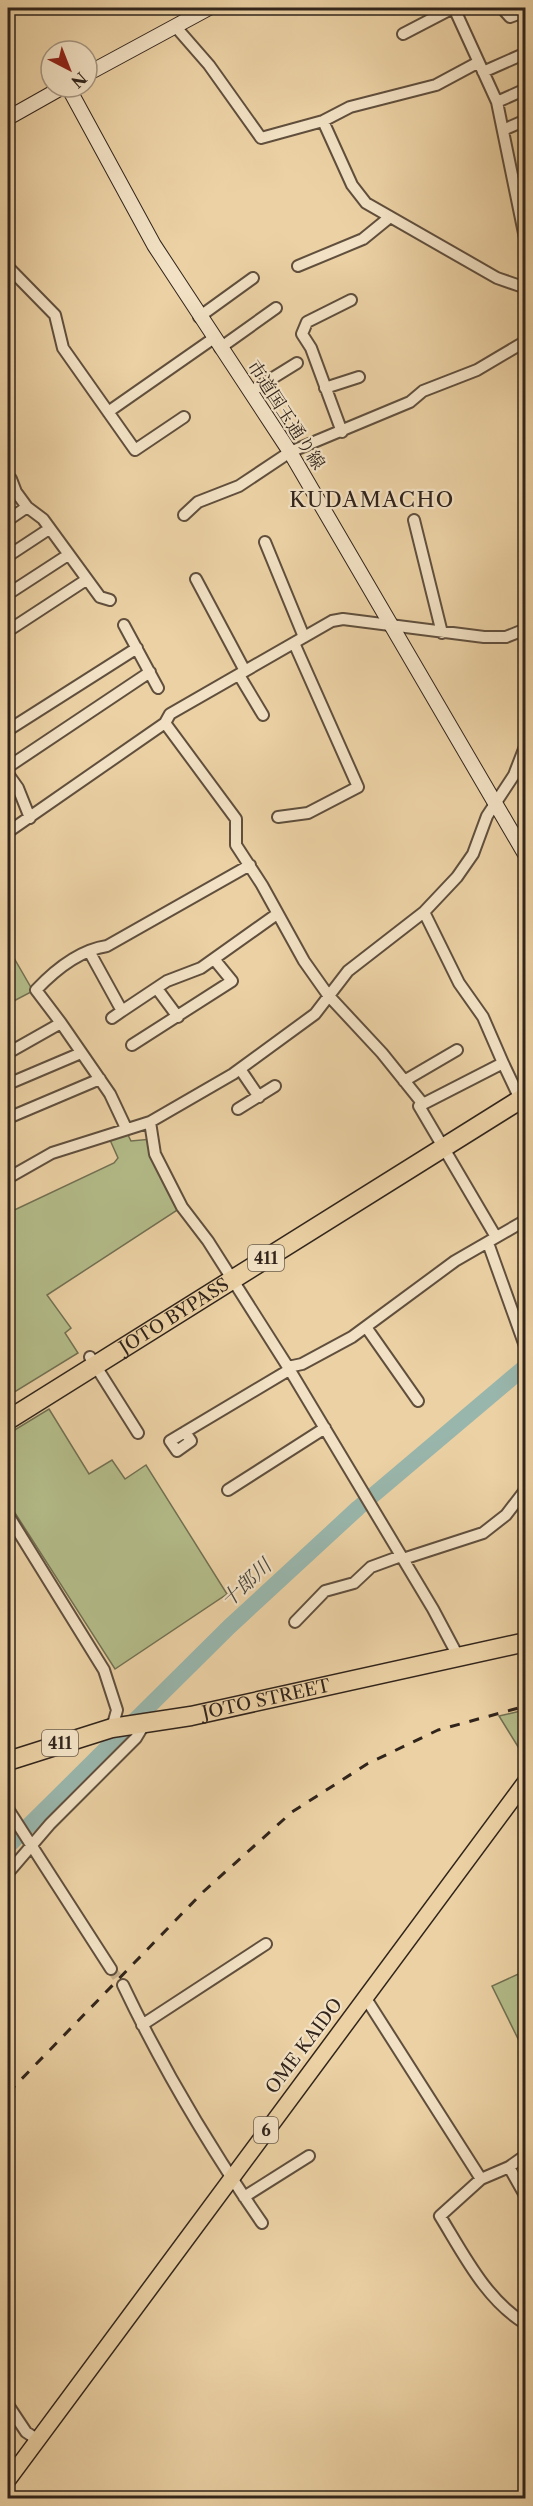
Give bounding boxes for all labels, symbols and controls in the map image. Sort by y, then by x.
north arrow [39,39,99,99]
text: N [67,68,91,92]
street label: 市道国玉通り線 [242,356,330,474]
district label: KUDAMACHO [289,487,455,512]
road number: 411 [248,1245,284,1271]
street label: JOTO BYPASS [113,1273,233,1360]
water label: 十郎川 [216,1552,278,1612]
street label: JOTO STREET [197,1674,333,1725]
road number: 411 [42,1730,78,1756]
street label: OME KAIDO [261,1994,347,2098]
road number: 6 [254,2117,278,2143]

